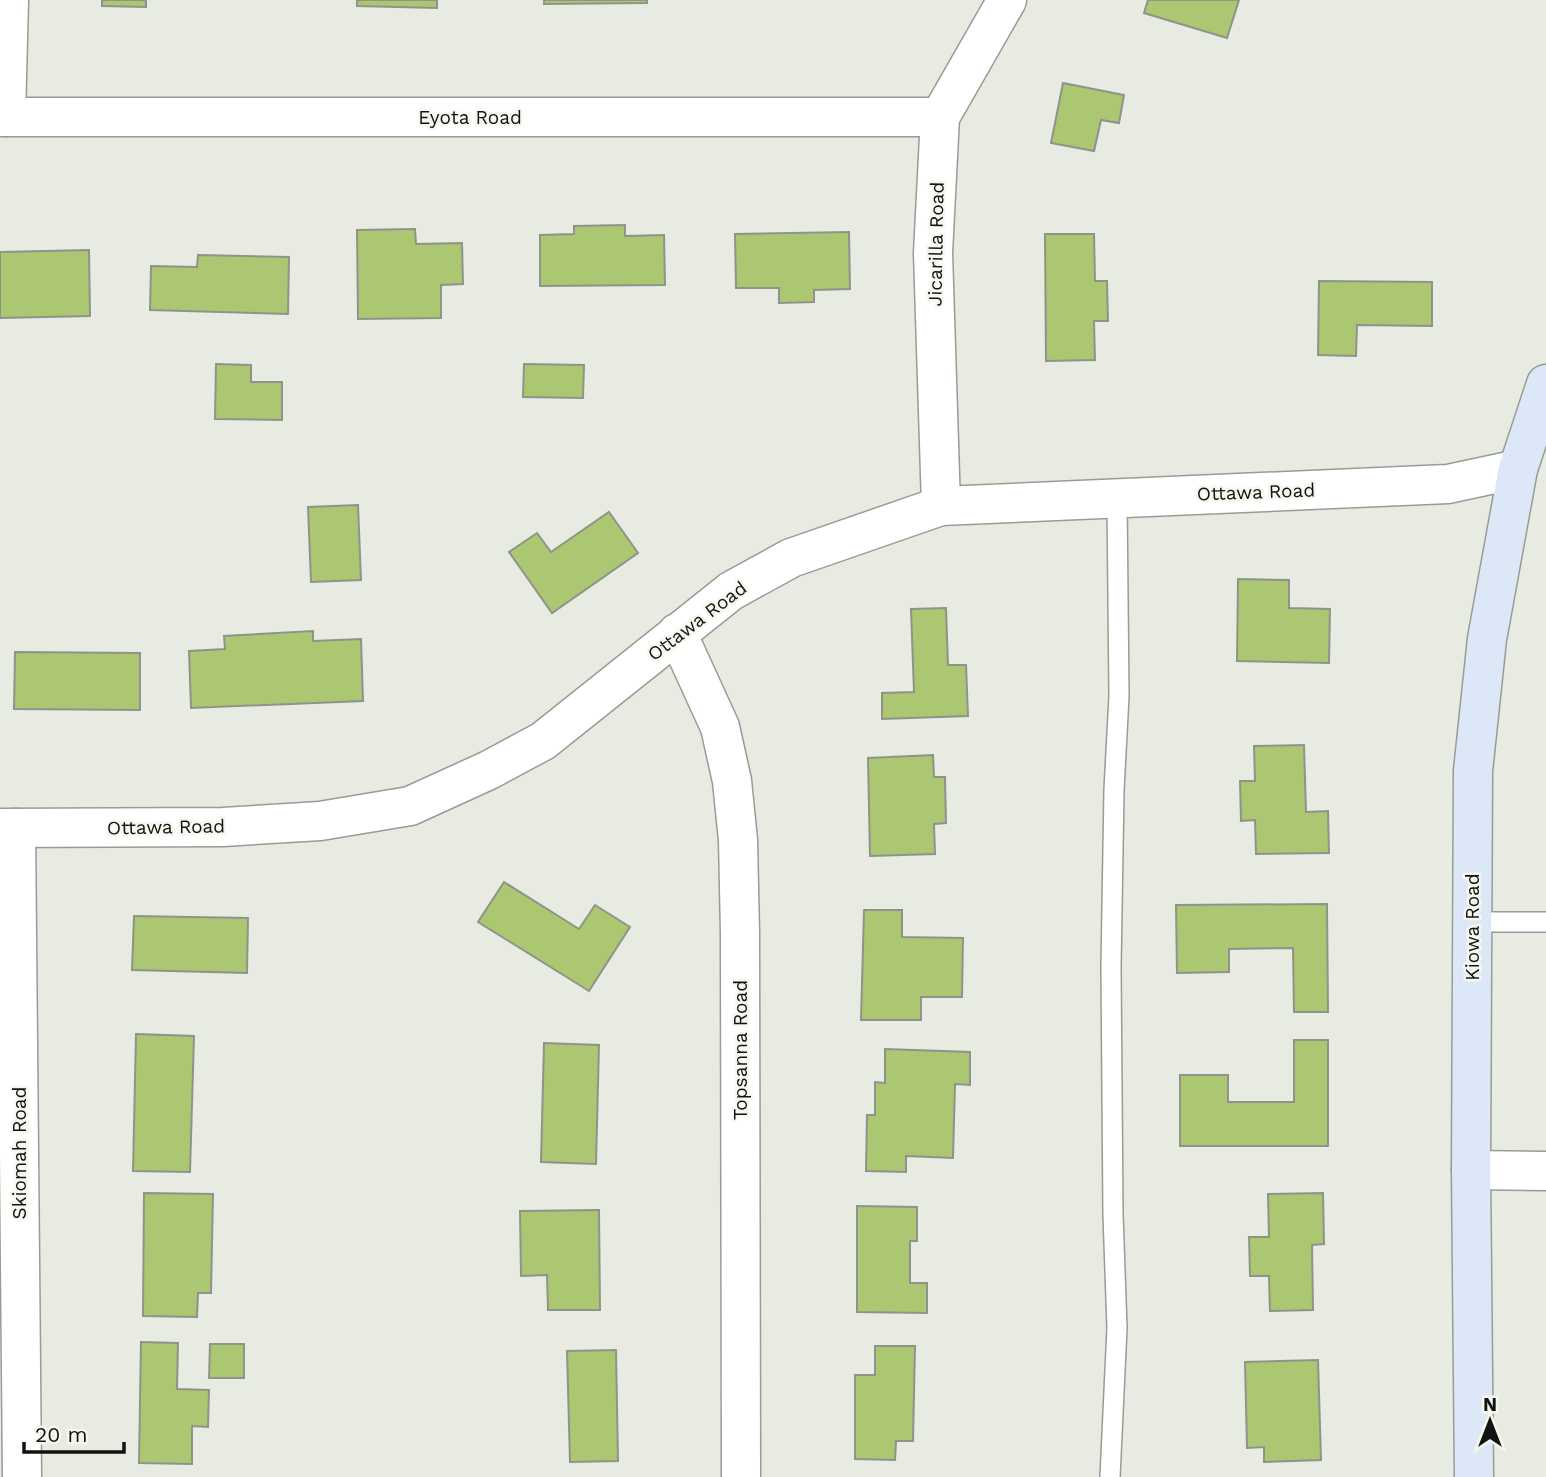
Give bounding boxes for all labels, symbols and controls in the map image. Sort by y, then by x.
street label: Eyota Road [418,106,522,129]
street label: Jicarilla Road [923,181,949,307]
street label: Ottawa Road [1196,478,1316,506]
street label: Ottawa Road [643,576,751,666]
street label: Ottawa Road [107,814,225,840]
street label: Kiowa Road [1461,873,1484,981]
street label: Topsanna Road [729,980,752,1120]
street label: Skiomah Road [8,1087,31,1219]
north arrow [1455,1386,1525,1456]
text: N [1483,1393,1497,1416]
scale bar [24,1410,124,1454]
text: 20 m [35,1422,87,1447]

